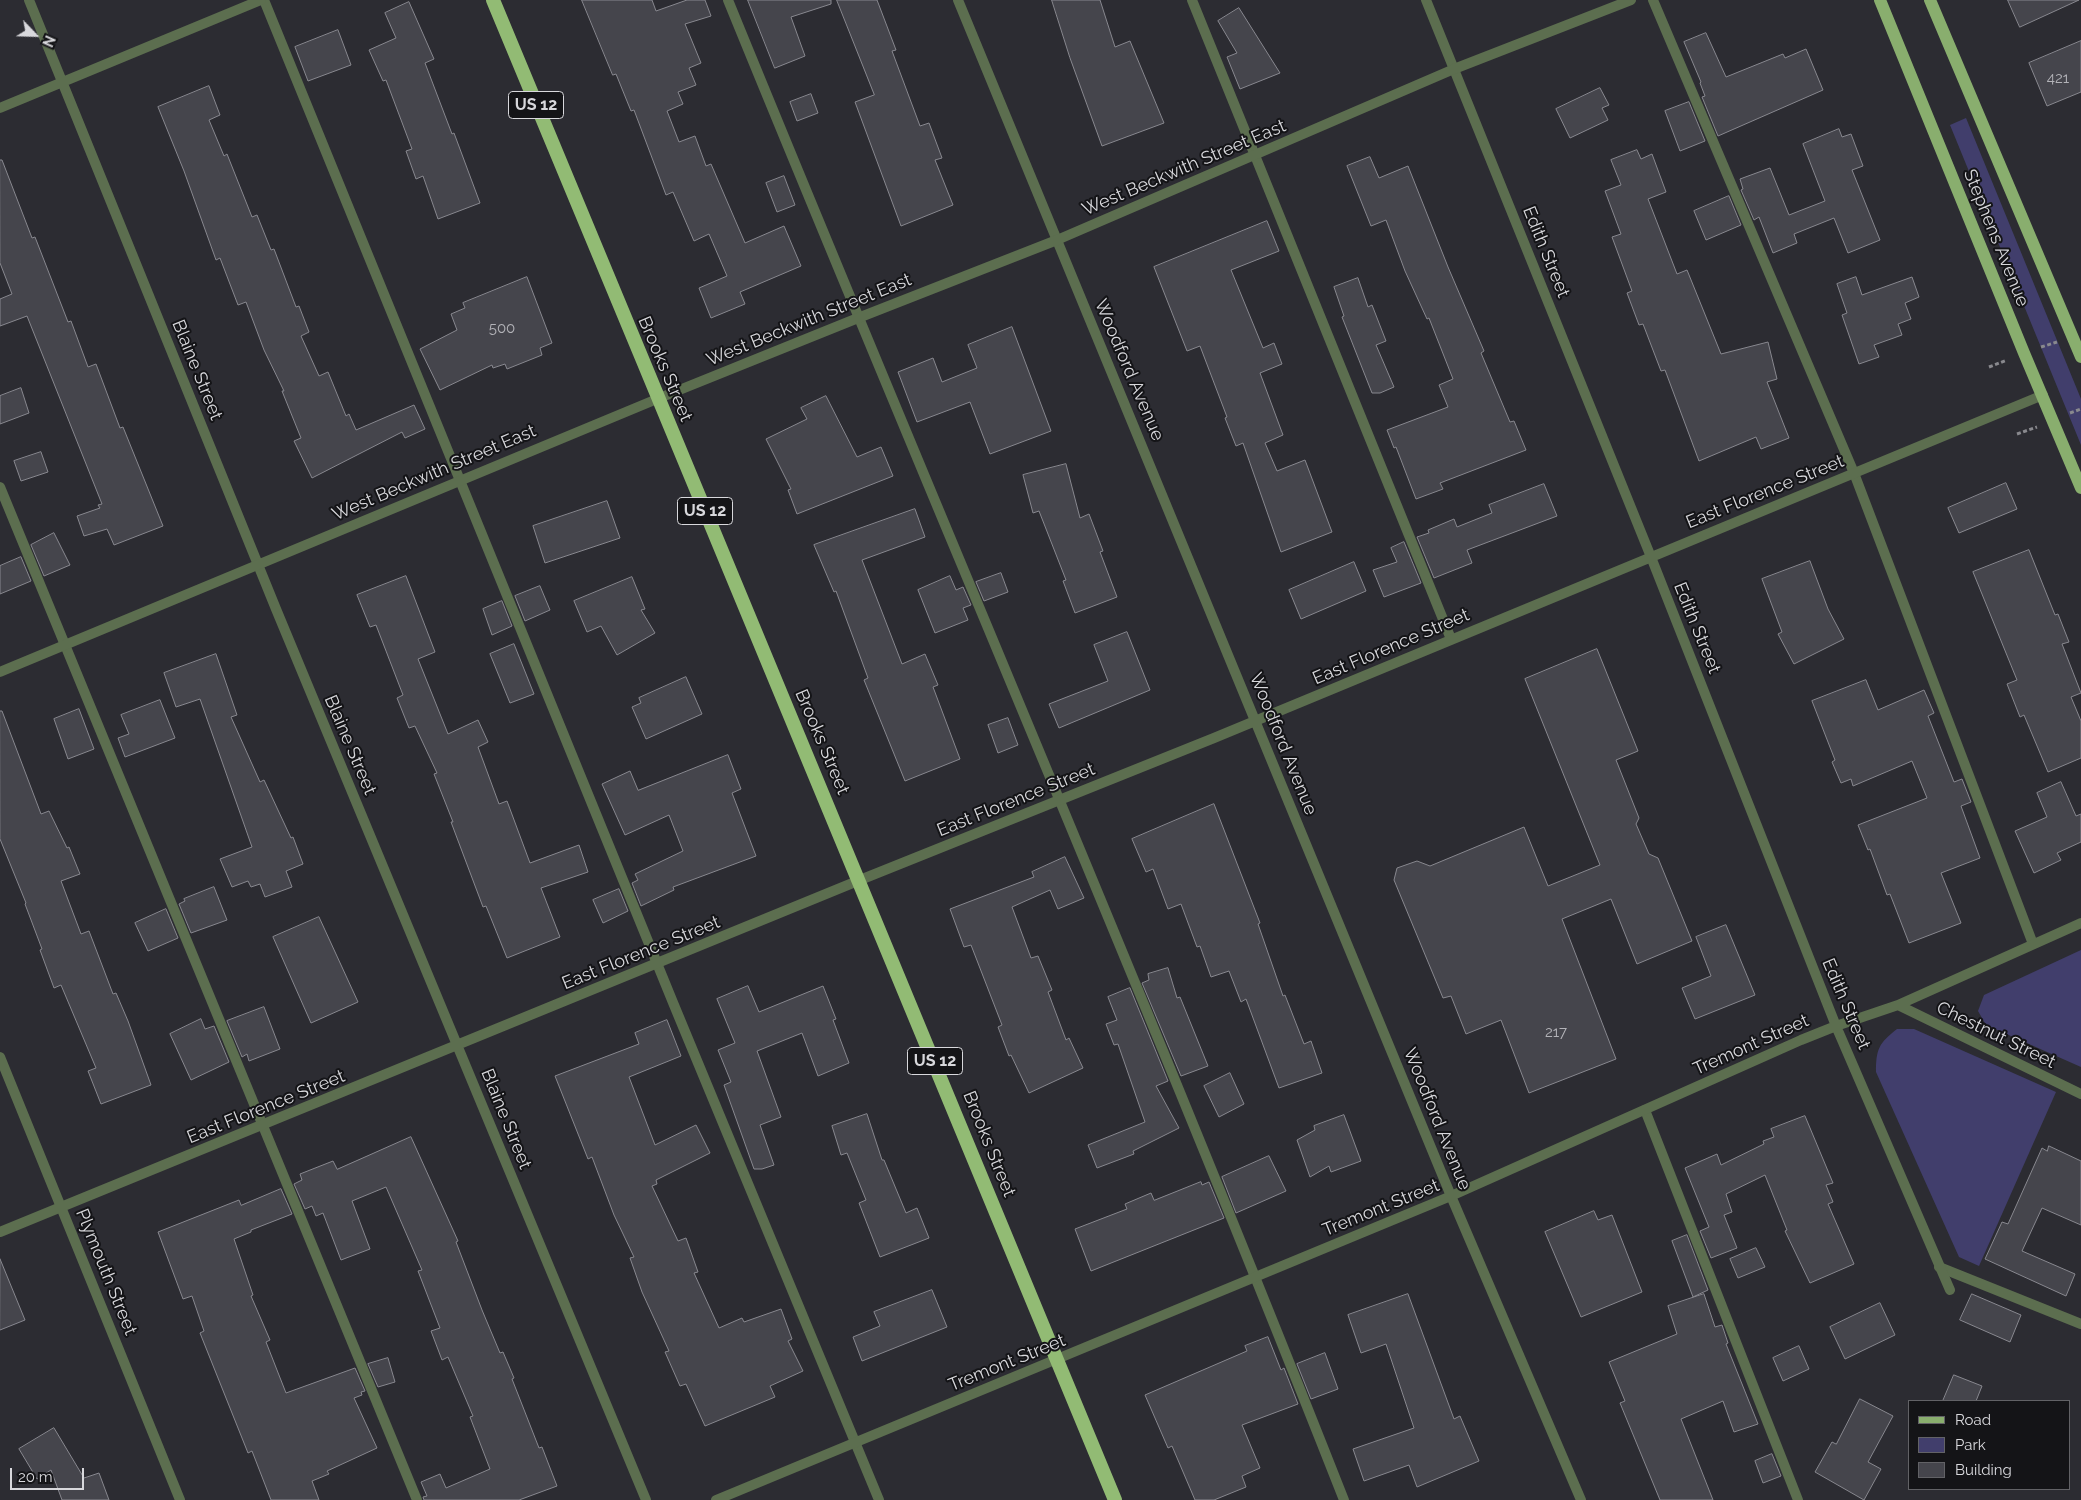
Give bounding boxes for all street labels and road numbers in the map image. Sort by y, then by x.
road number: US 12 [508,92,564,118]
street label: West Beckwith Street East [1079,115,1289,221]
street label: Stephens Avenue [1959,166,2033,310]
street label: Edith Street [1518,203,1574,301]
street label: West Beckwith Street East [703,269,915,371]
street label: Woodford Avenue [1089,296,1169,444]
street label: Brooks Street [633,313,697,425]
street label: Blaine Street [167,317,227,423]
street label: West Beckwith Street East [329,420,539,526]
street label: East Florence Street [1683,450,1847,534]
road number: US 12 [678,498,732,524]
street label: Edith Street [1669,579,1725,677]
street label: East Florence Street [1309,604,1473,690]
street label: Woodford Avenue [1245,670,1321,818]
street label: Brooks Street [790,686,854,798]
street label: Blaine Street [319,692,381,798]
street label: East Florence Street [934,758,1098,842]
street label: East Florence Street [559,911,723,995]
street label: Edith Street [1817,955,1875,1053]
street label: Chestnut Street [1933,997,2059,1073]
street label: Tremont Street [1690,1010,1812,1080]
street label: Woodford Avenue [1399,1045,1475,1193]
road number: US 12 [908,1048,962,1074]
street label: East Florence Street [184,1065,348,1149]
street label: Blaine Street [476,1066,536,1172]
street label: Brooks Street [958,1088,1020,1200]
street label: Tremont Street [1319,1175,1443,1241]
street label: Plymouth Street [71,1206,141,1338]
street label: Tremont Street [945,1330,1069,1396]

